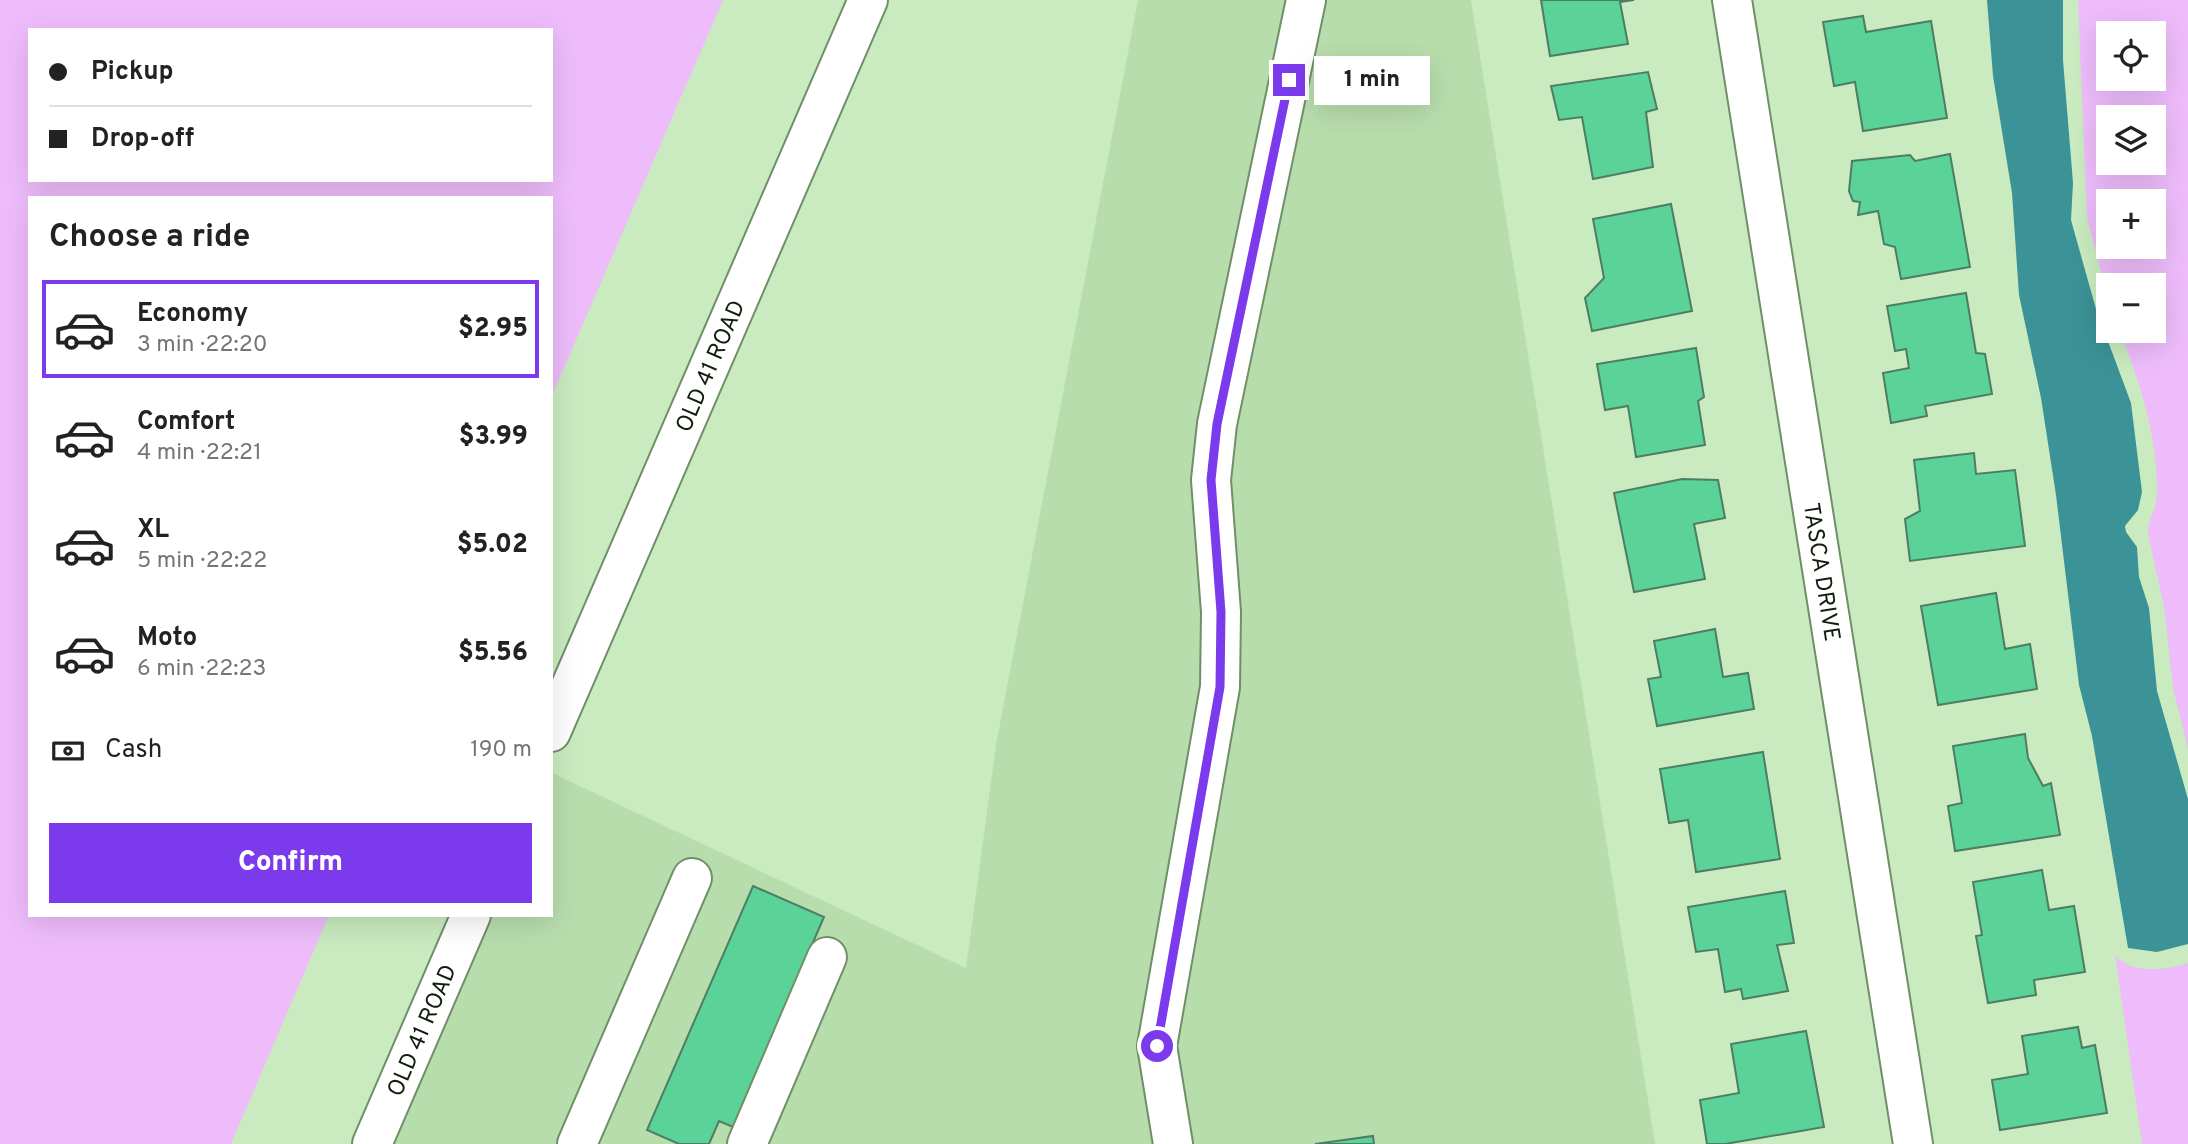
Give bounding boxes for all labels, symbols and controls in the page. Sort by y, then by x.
map controls [2096,21,2166,343]
button: locate [2096,21,2166,91]
text: Pickup [91,56,174,89]
callout: 1 min [1314,56,1429,104]
route end [1273,64,1305,96]
text: 1 min [1344,66,1400,95]
button: layers [2096,105,2166,175]
text: Drop-off [91,123,194,156]
button: + [2096,189,2166,259]
text: Choose a ride [49,218,250,258]
button: − [2096,273,2166,343]
street label: OLD 41 ROAD [671,296,753,437]
icon: car [53,298,116,361]
text: Economy [137,298,248,331]
text: $2.95 [458,313,528,346]
text: 3 min · 22:20 [137,331,268,360]
icon: car [53,406,116,469]
text: Comfort [137,406,235,439]
text: $3.99 [459,421,528,454]
text: 4 min · 22:21 [137,439,262,468]
street label: TASCA DRIVE [1795,501,1845,644]
icon: car [53,514,116,577]
text: XL [137,514,169,547]
text: $5.02 [457,529,528,562]
text: 5 min · 22:22 [137,547,267,576]
icon: car [53,622,116,685]
text: Moto [137,622,197,655]
text: $5.56 [458,637,528,670]
text: 6 min · 22:23 [137,655,266,684]
icon: cash [49,732,87,770]
text: Cash [105,734,162,767]
text: 190 m [470,736,532,765]
button: Confirm [49,823,532,903]
street label: OLD 41 ROAD [382,961,465,1102]
route start [1141,1030,1173,1062]

